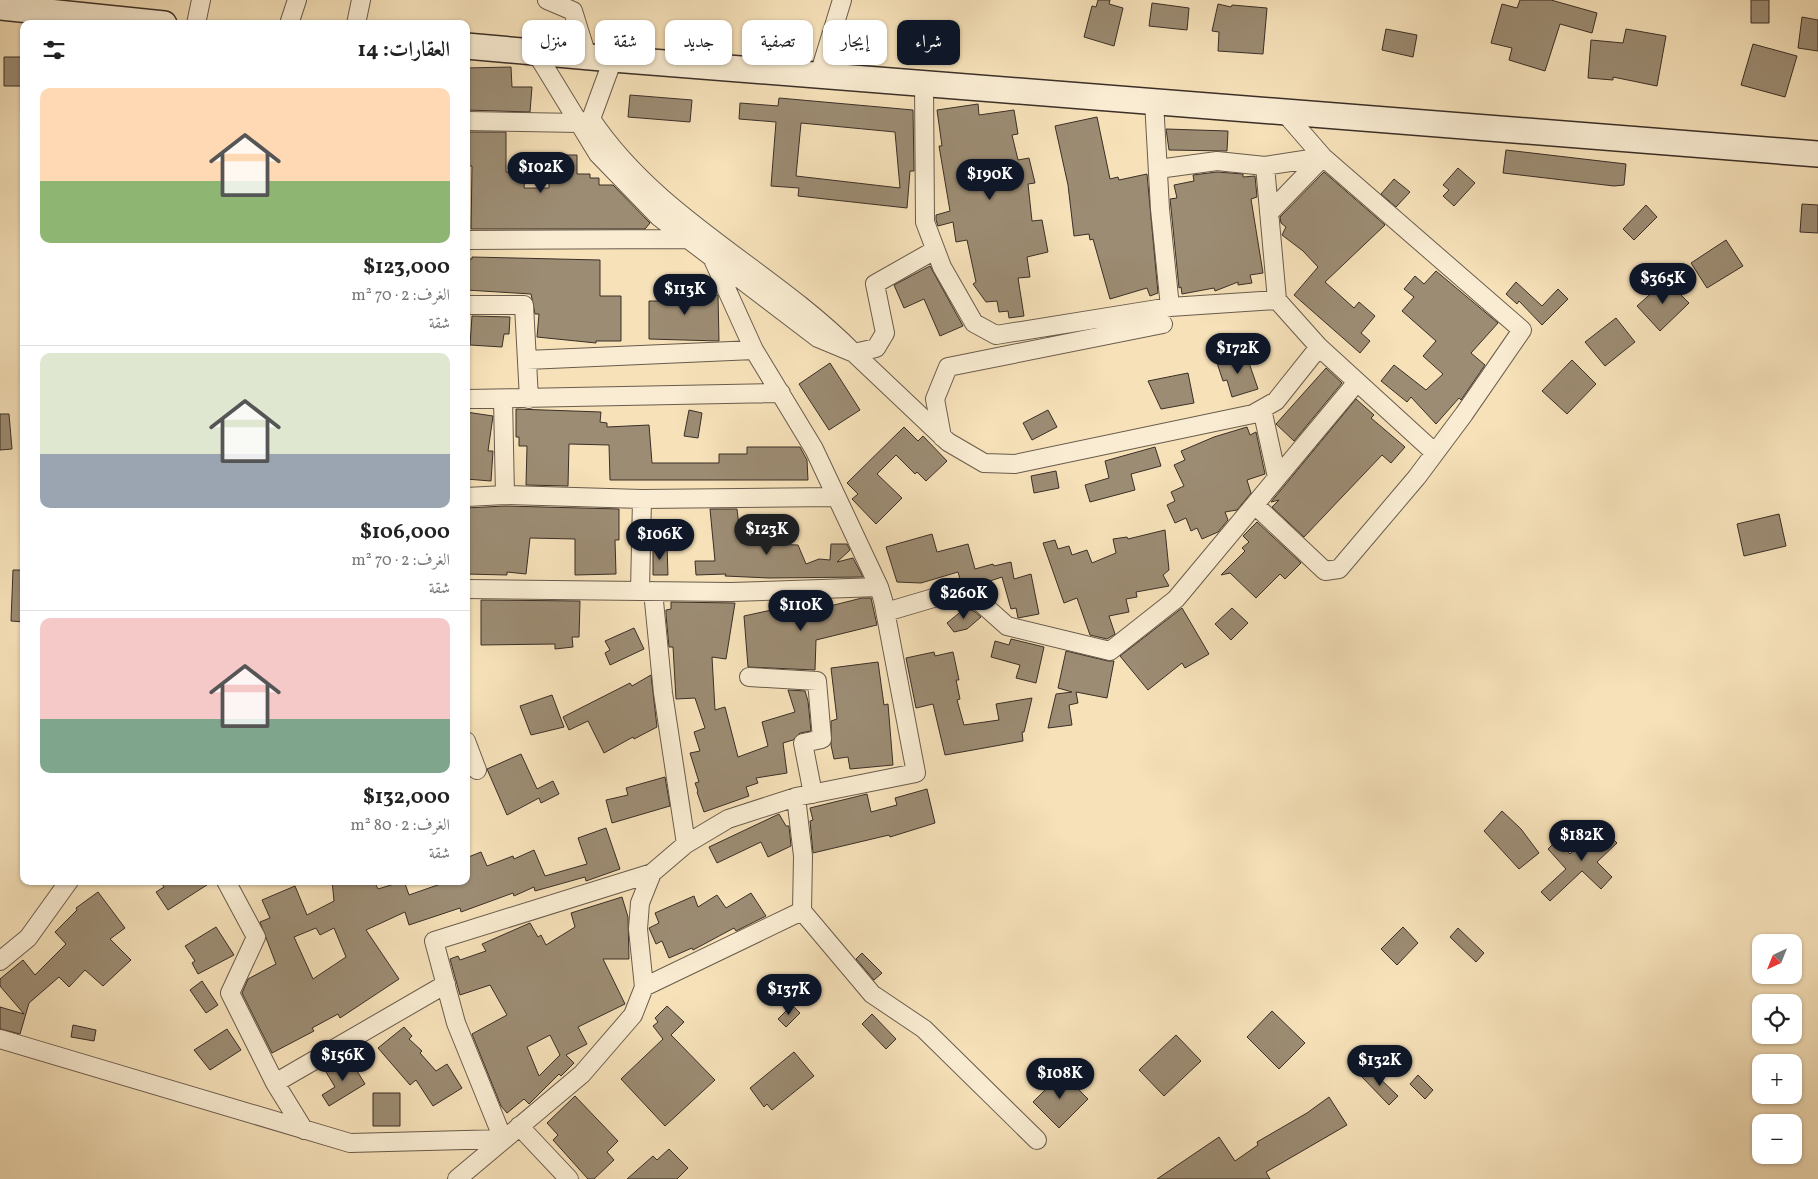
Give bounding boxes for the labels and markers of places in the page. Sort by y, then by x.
pin: $102K [506,152,576,194]
pin: $190K [955,158,1025,201]
pin: $365K [1628,262,1698,305]
pin: $113K [650,274,720,316]
pin: $172K [1203,332,1273,375]
pin: $123K [732,514,802,556]
pin: $106K [625,518,695,561]
pin: $260K [929,578,999,620]
pin: $110K [766,590,836,632]
pin: $182K [1547,820,1617,862]
pin: $137K [754,974,824,1016]
pin: $156K [308,1040,378,1082]
pin: $132K [1345,1044,1415,1087]
pin: $108K [1025,1058,1095,1100]

